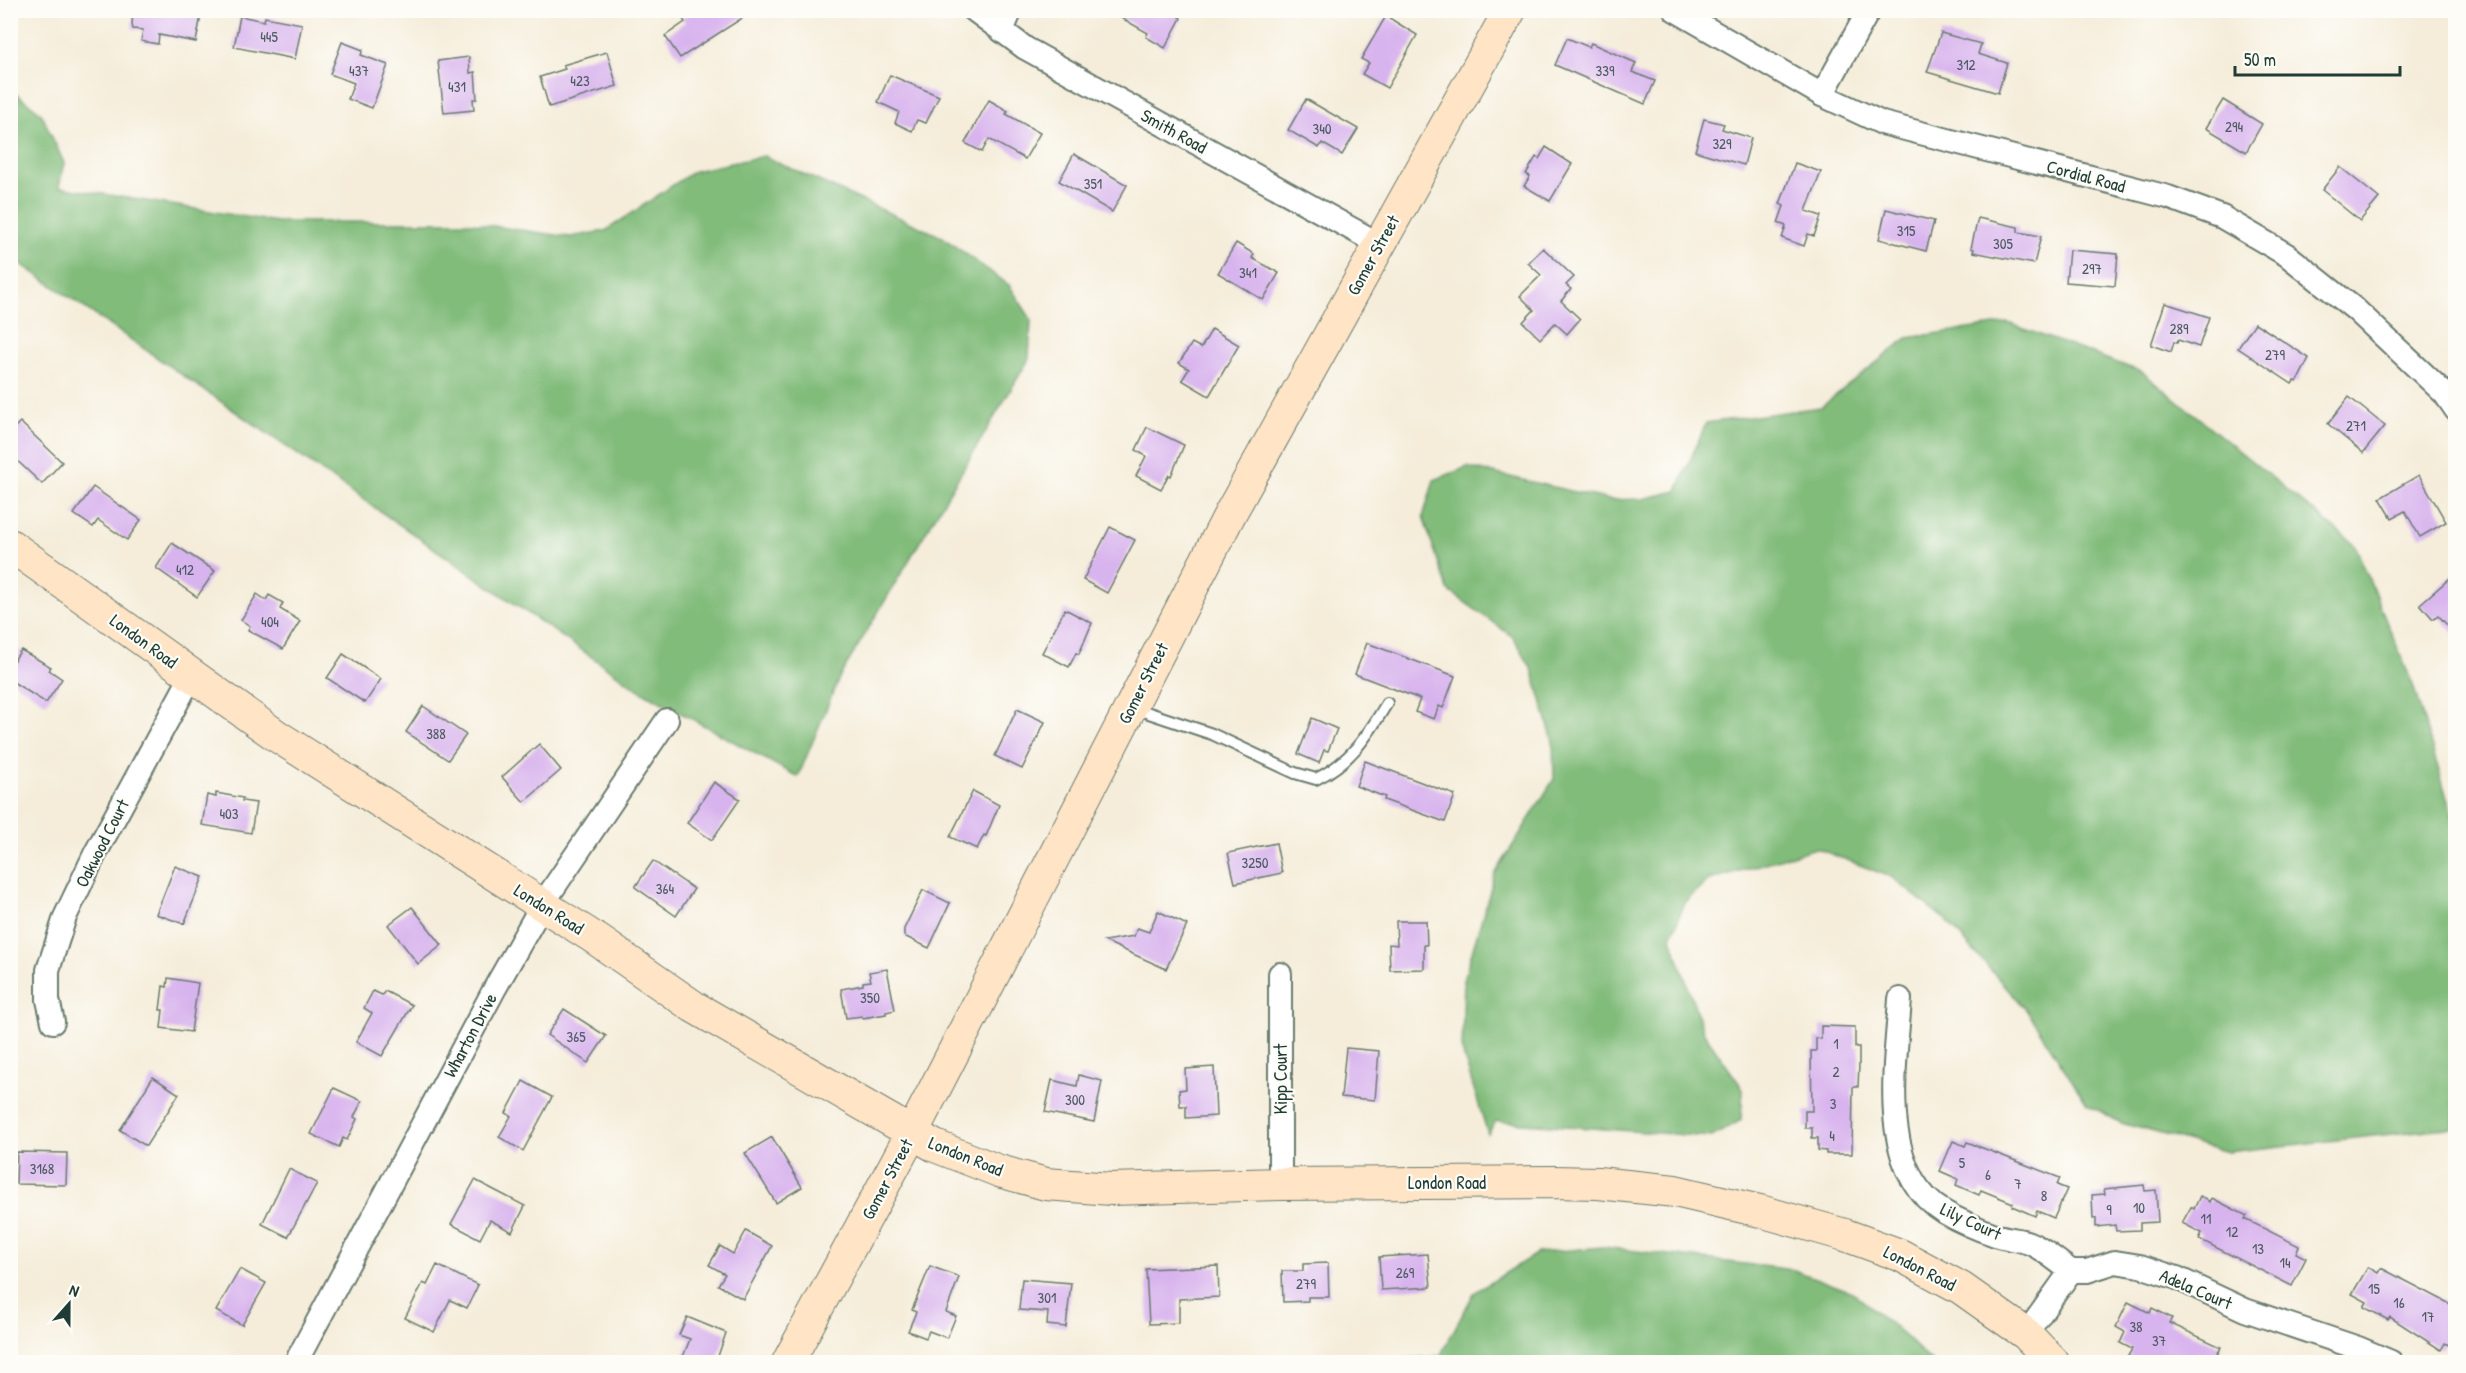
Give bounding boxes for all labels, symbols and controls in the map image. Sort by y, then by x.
house number: 445 [260,26,278,47]
scale bar [2235,39,2400,77]
text: 50 m [2244,47,2276,72]
house number: 312 [1956,54,1976,75]
house number: 437 [349,60,369,81]
house number: 339 [1596,60,1615,81]
house number: 423 [570,70,590,91]
house number: 431 [448,76,466,97]
street label: Smith Road [1136,103,1212,159]
house number: 294 [2225,116,2243,137]
house number: 340 [1312,118,1332,139]
house number: 329 [1712,133,1732,154]
street label: Cordial Road [2044,153,2128,199]
house number: 351 [1084,173,1102,194]
street label: Gomer Street [1341,210,1406,300]
house number: 315 [1897,220,1916,241]
house number: 305 [1993,233,2014,254]
house number: 297 [2082,258,2102,279]
house number: 341 [1239,262,1257,283]
house number: 289 [2169,318,2189,339]
house number: 279 [2265,344,2285,365]
house number: 271 [2346,415,2366,436]
house number: 412 [176,559,194,580]
street label: London Road [105,608,183,674]
house number: 404 [261,611,279,632]
street label: Gomer Street [1112,637,1175,728]
house number: 388 [426,723,446,744]
street label: Oakwood Court [69,794,135,891]
house number: 403 [219,803,239,824]
house number: 3250 [1242,852,1269,873]
street label: London Road [509,878,589,940]
house number: 364 [656,878,675,899]
house number: 350 [860,987,880,1008]
street label: Wharton Drive [437,988,503,1082]
house number: 365 [566,1026,586,1047]
house number: 1 [1833,1033,1839,1054]
street label: Kipp Court [1268,1043,1293,1114]
house number: 2 [1832,1061,1840,1082]
house number: 300 [1065,1089,1085,1110]
house number: 3 [1830,1093,1837,1114]
house number: 4 [1829,1125,1835,1146]
street label: London Road [925,1130,1007,1182]
street label: Gomer Street [855,1133,919,1224]
house number: 5 [1959,1152,1966,1173]
house number: 3168 [30,1158,54,1179]
house number: 6 [1985,1164,1991,1185]
street label: London Road [1408,1170,1486,1195]
house number: 7 [2014,1173,2022,1194]
house number: 8 [2041,1185,2047,1206]
street label: Lily Court [1936,1196,2006,1246]
house number: 10 [2133,1197,2145,1218]
house number: 9 [2106,1199,2112,1220]
house number: 11 [2201,1208,2211,1229]
house number: 12 [2226,1221,2238,1242]
house number: 13 [2252,1238,2264,1259]
street label: London Road [1880,1239,1960,1297]
house number: 14 [2279,1252,2291,1273]
house number: 269 [1396,1262,1415,1283]
street label: Adela Court [2156,1263,2237,1316]
house number: 279 [1296,1273,1316,1294]
north arrow [39,1274,99,1334]
text: N [66,1278,83,1302]
house number: 15 [2368,1278,2381,1299]
house number: 301 [1038,1287,1056,1308]
house number: 16 [2393,1292,2405,1313]
house number: 17 [2422,1306,2434,1327]
house number: 38 [2129,1316,2143,1337]
house number: 37 [2152,1330,2166,1351]

